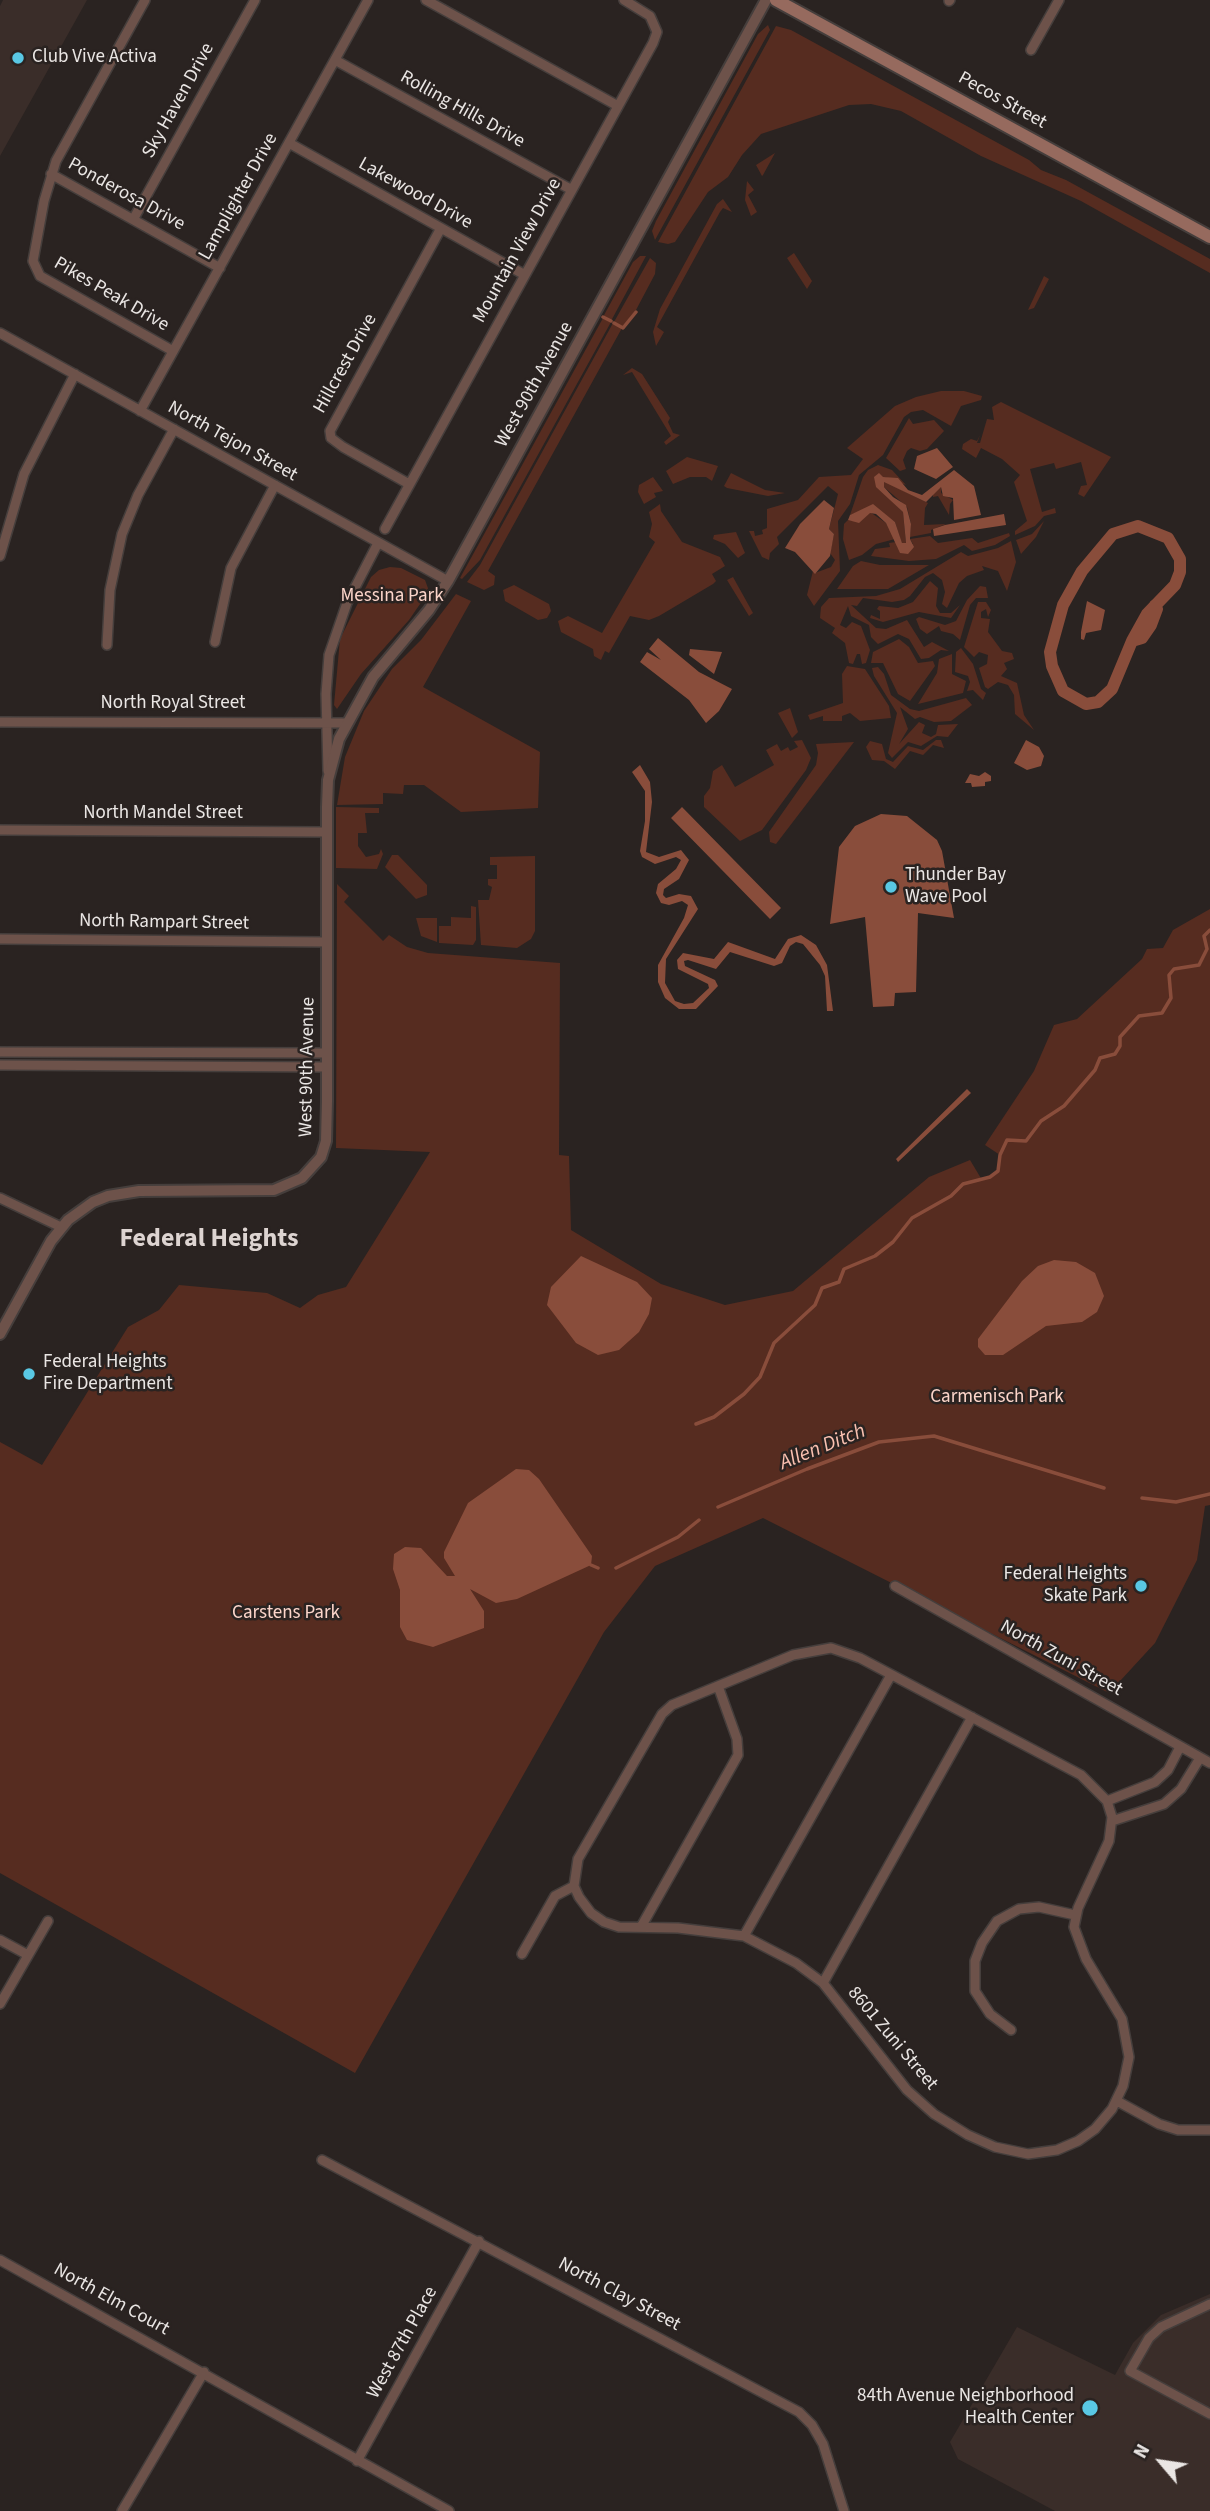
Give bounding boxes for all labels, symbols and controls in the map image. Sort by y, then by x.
street label: Sky Haven Drive [138,40,220,162]
place label: Club Vive Activa [32,47,157,69]
marker: Club Vive Activa [10,50,26,66]
street label: Rolling Hills Drive [396,66,528,154]
street label: Pecos Street [954,67,1050,135]
street label: Lamplighter Drive [195,130,283,264]
street label: Ponderosa Drive [64,153,188,237]
street label: Lakewood Drive [354,153,476,235]
street label: Mountain View Drive [469,175,567,327]
street label: Pikes Peak Drive [49,253,173,337]
street label: Hillcrest Drive [309,310,383,418]
street label: West 90th Avenue [491,318,579,452]
street label: North Tejon Street [163,397,301,487]
park label: Messina Park [340,586,444,608]
street label: North Royal Street [101,693,245,715]
street label: North Mandel Street [83,803,243,825]
place label: Thunder Bay Wave Pool [905,865,1006,909]
marker: Thunder Bay Wave Pool [883,879,899,895]
street label: North Rampart Street [79,910,249,936]
street label: West 90th Avenue [295,997,321,1137]
district label: Federal Heights [119,1224,299,1256]
place label: Federal Heights Fire Department [43,1352,173,1396]
marker: Federal Heights Fire Department [21,1366,37,1382]
park label: Carmenisch Park [930,1387,1064,1409]
water label: Allen Ditch [776,1419,870,1477]
place label: Federal Heights Skate Park [1004,1564,1127,1608]
marker: Federal Heights Skate Park [1133,1578,1149,1594]
park label: Carstens Park [232,1603,340,1625]
street label: North Zuni Street [996,1616,1126,1702]
street label: 8601 Zuni Street [842,1983,942,2095]
street label: North Clay Street [554,2253,684,2337]
street label: North Elm Court [49,2259,173,2341]
street label: West 87th Place [363,2283,443,2403]
place label: 84th Avenue Neighborhood Health Center [857,2386,1074,2430]
marker: 84th Avenue Neighborhood Health Center [1080,2398,1100,2418]
north arrow [1126,2427,1196,2497]
text: N [1127,2440,1157,2464]

